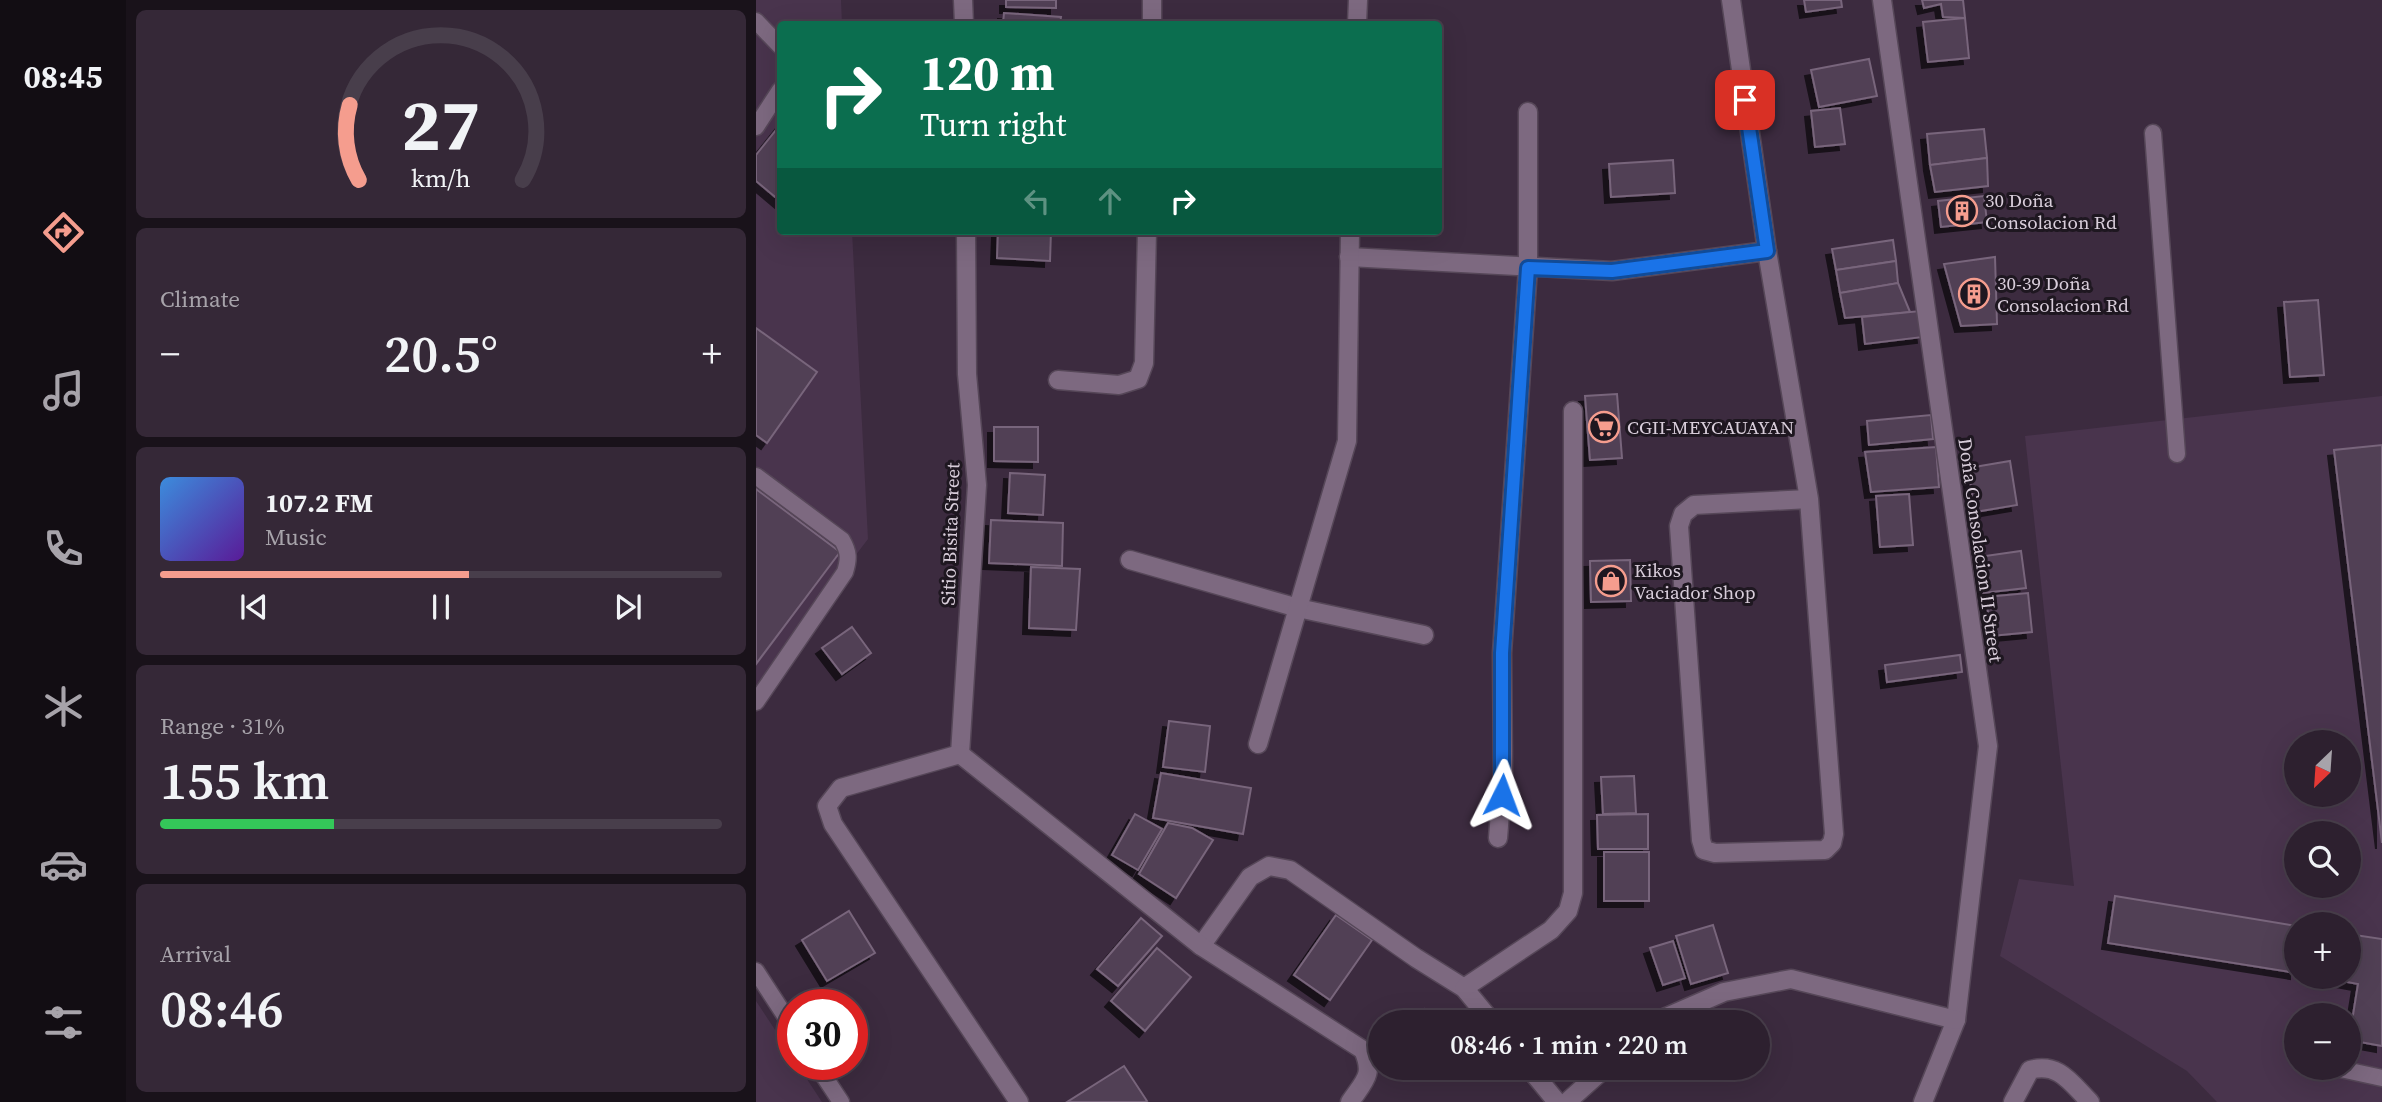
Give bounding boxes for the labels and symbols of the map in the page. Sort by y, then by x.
pin [1715,70,1775,130]
place label: 30 Doña Consolacion Rd [1985,187,2117,235]
building icon: 30 Doña Consolacion Rd [1945,194,1979,228]
place label: 30-39 Doña Consolacion Rd [1997,270,2129,318]
building icon: 30-39 Doña Consolacion Rd [1957,277,1991,311]
supermarket icon: CGII-MEYCAUAYAN [1587,410,1621,444]
place label: CGII-MEYCAUAYAN [1627,414,1794,440]
street label: Doña Consolacion II Street [1952,436,2010,665]
street label: Sitio Bisita Street [935,461,966,606]
place label: Kikos Vaciador Shop [1634,557,1756,605]
shop icon: Kikos Vaciador Shop [1594,564,1628,598]
north arrow [2284,730,2361,807]
position arrow [1465,758,1539,832]
speed limit sign: 30 [777,989,868,1080]

